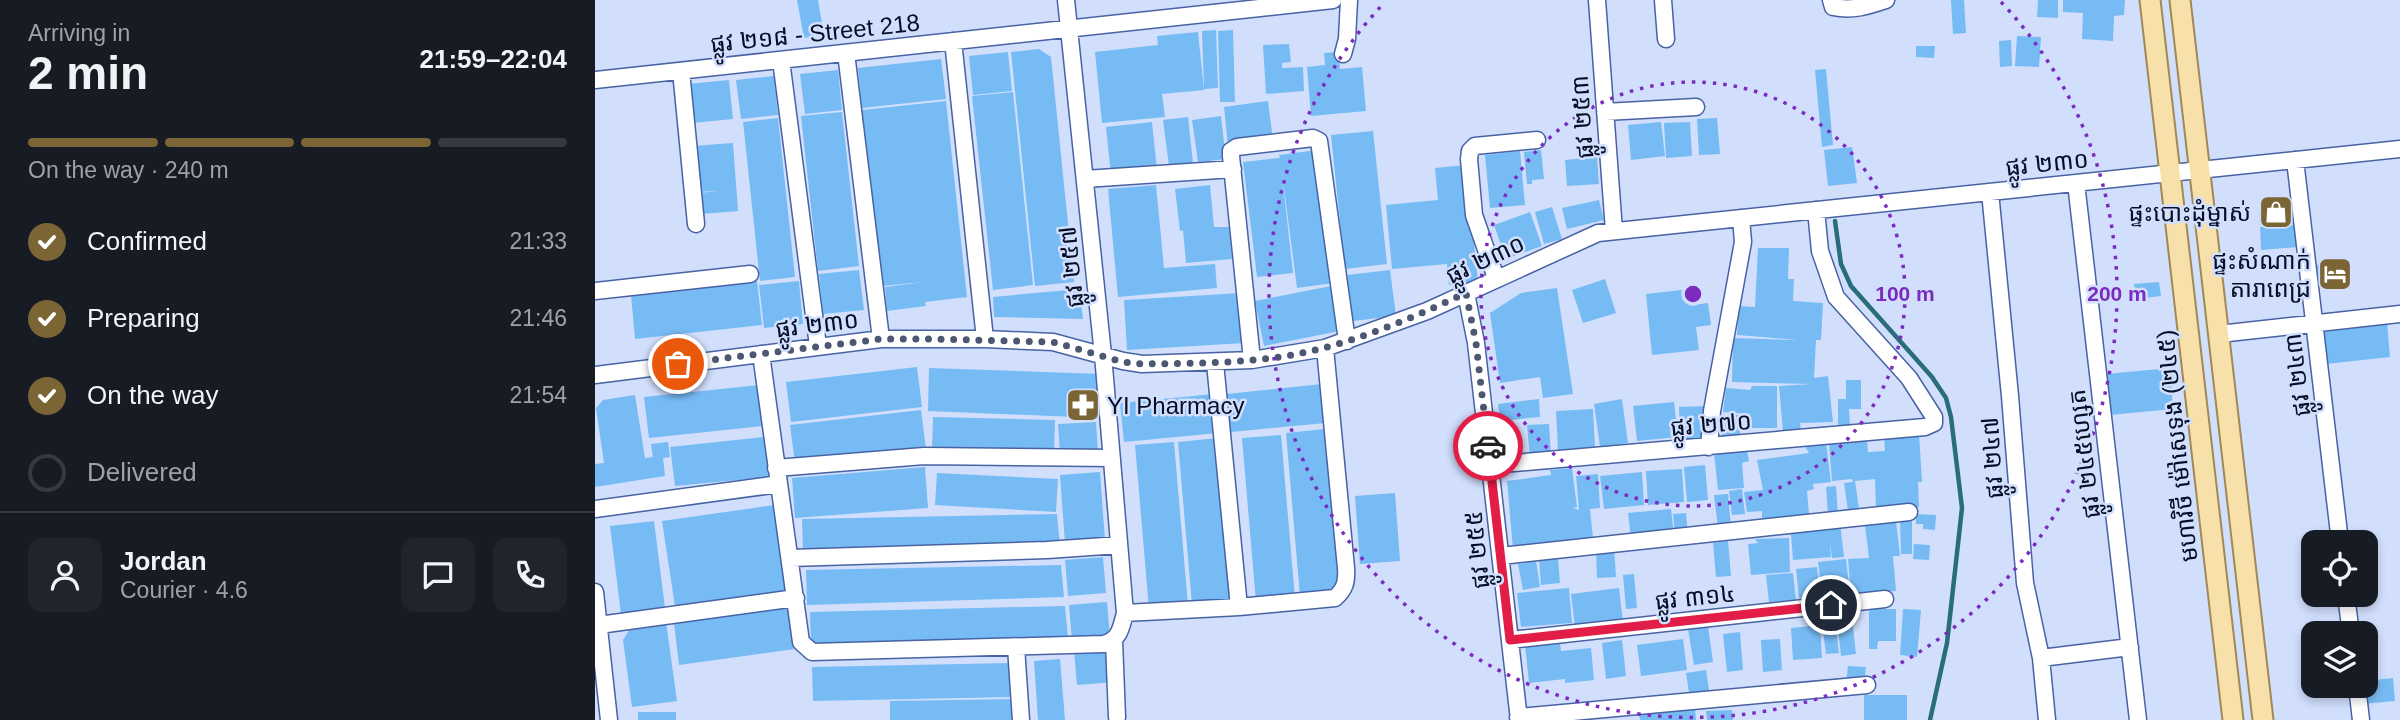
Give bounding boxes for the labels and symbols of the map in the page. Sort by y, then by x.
street label: ផ្លូវ ២១៨ - Street 218 [709,9,922,66]
street label: ផ្លូវ ២៥៣ [1566,74,1607,160]
street label: ផ្លូវ ២៣០ [2004,145,2091,190]
shop icon: ផ្ទះបោះដុំម្នាស់ [2257,193,2295,231]
place label: ផ្ទះបោះដុំម្នាស់ [2129,198,2251,227]
street label: ផ្លូវ ២៥៧ [1053,224,1098,309]
street label: ផ្លូវ ២៣០ [1441,229,1532,297]
place label: ផ្ទះសំណាក់ តារាពេជ្រ [2212,246,2311,303]
hotel icon: ផ្ទះសំណាក់ តារាពេជ្រ [2316,255,2354,293]
centre of rings [1681,282,1705,306]
text: 100 m [1875,282,1935,305]
text: 200 m [2087,282,2147,305]
street label: ផ្លូវ ២៣០ [774,306,861,352]
street label: មហាវិថី ម៉ៅសេទុង (២៤៥) [2150,328,2204,563]
street label: ផ្លូវ ២៤៣ [2279,331,2325,418]
pin [648,334,708,394]
pharmacy icon: YI Pharmacy [1064,386,1102,424]
street label: ផ្លូវ ២៤៥ហ្សេត [2063,387,2114,520]
place label: YI Pharmacy [1107,392,1244,419]
street label: ផ្លូវ ២៧០ [1669,407,1754,450]
courier [1453,411,1523,481]
street label: ផ្លូវ ២៤៧ [1976,416,2017,500]
street label: ផ្លូវ ២៥៥ [1459,509,1504,590]
pin [1801,575,1861,635]
street label: ផ្លូវ ៣១៤ [1653,579,1738,624]

